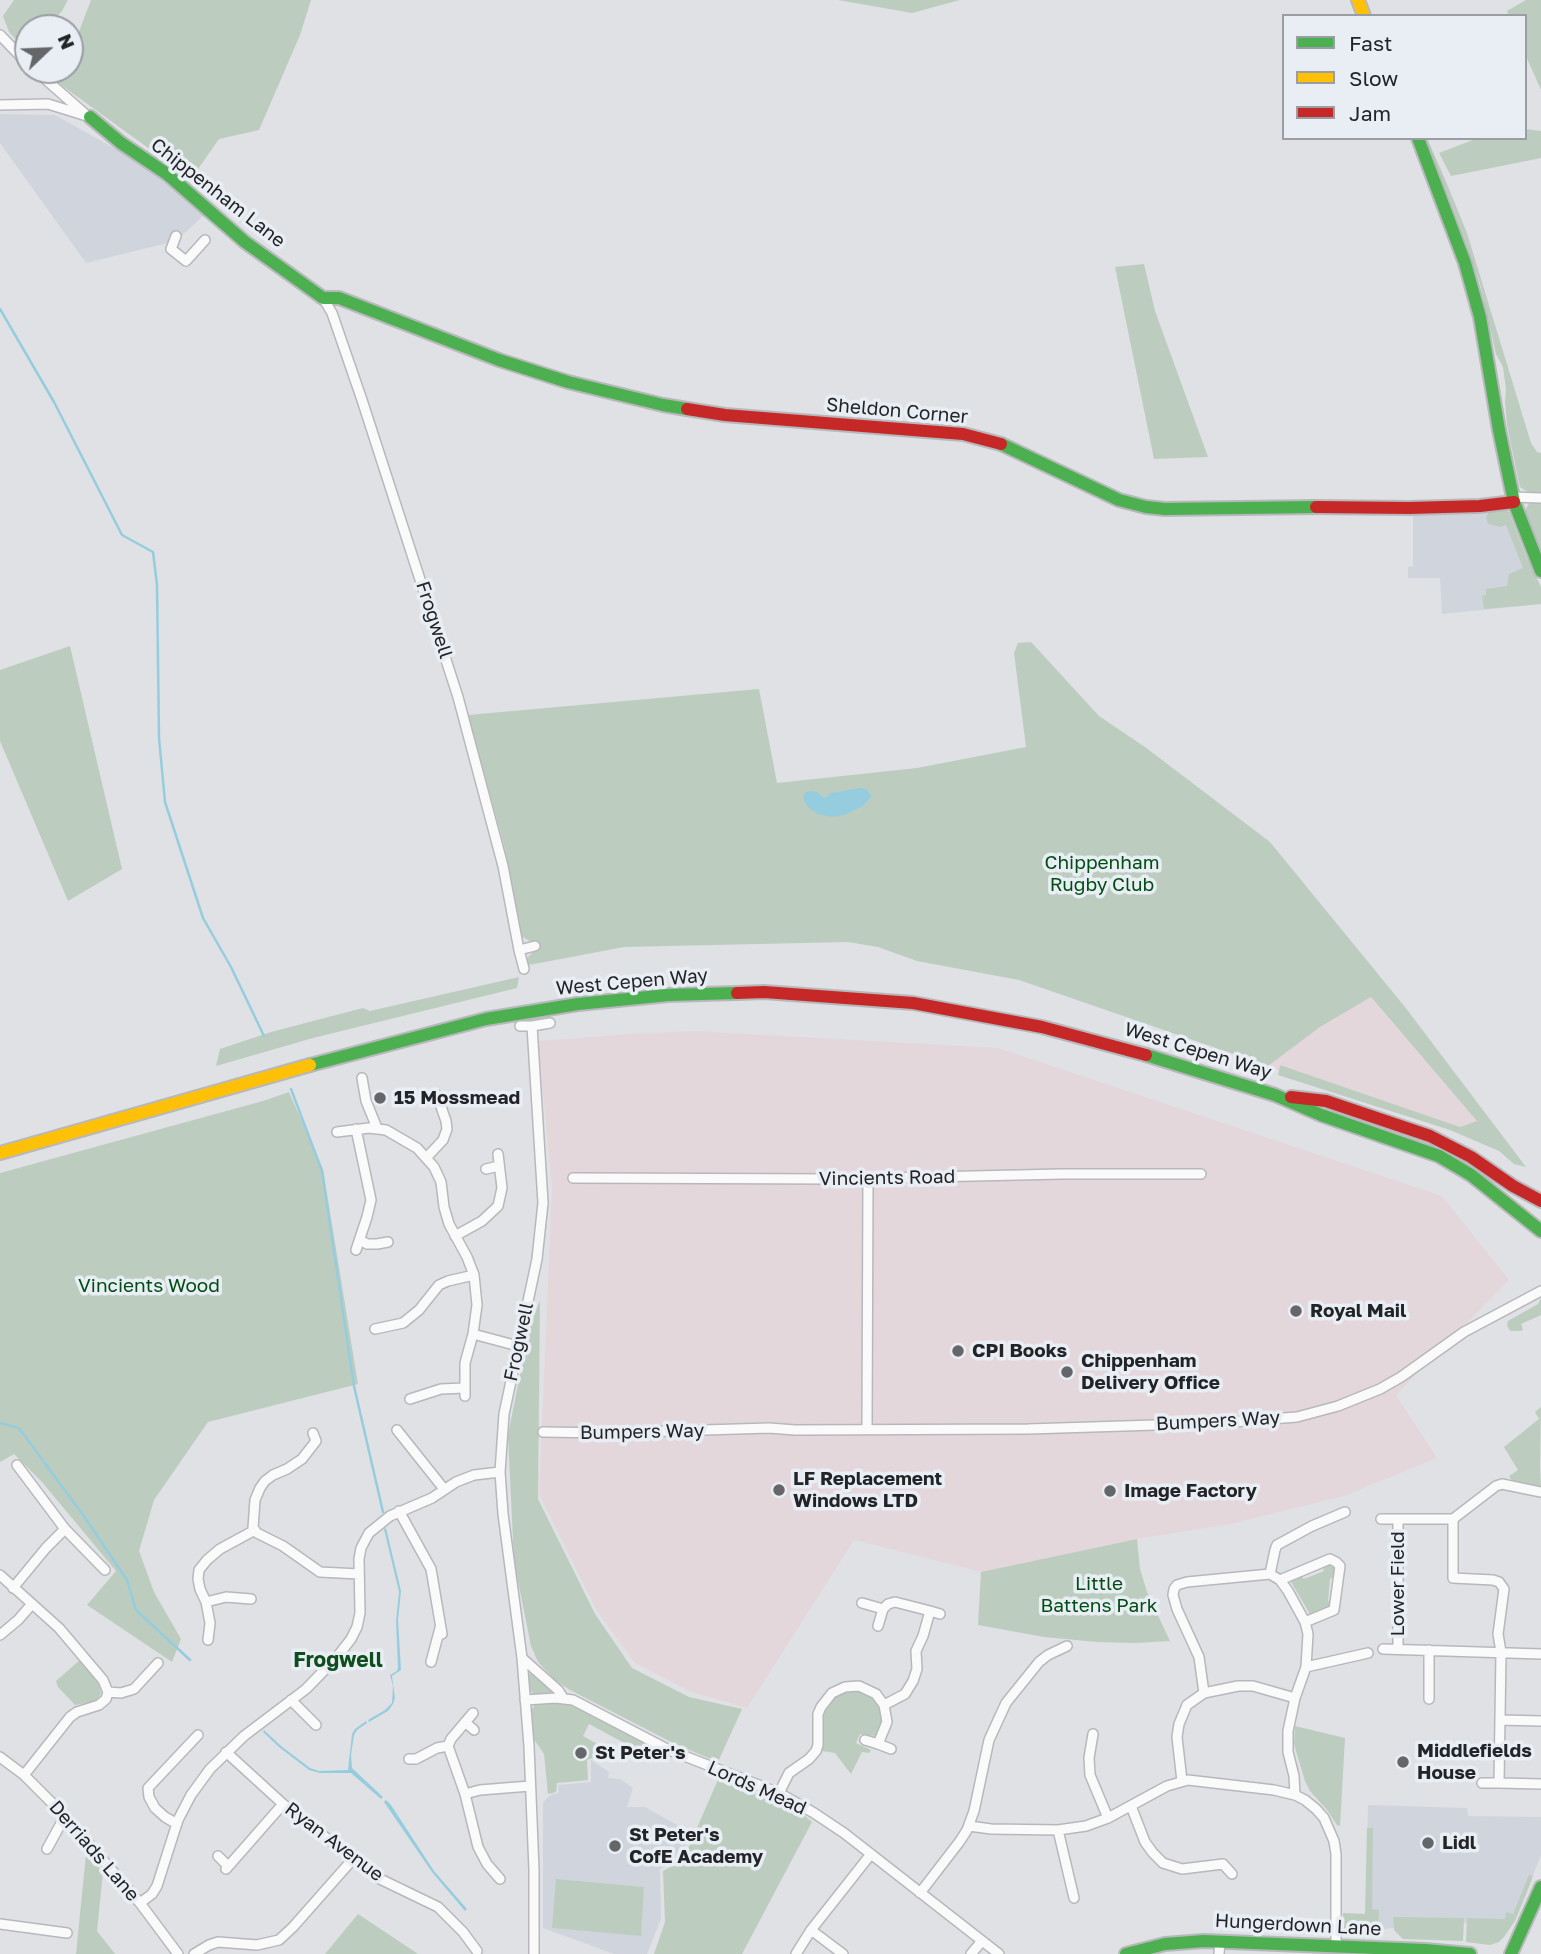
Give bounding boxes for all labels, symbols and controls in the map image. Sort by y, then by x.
north arrow [14,14,84,84]
legend [1282,14,1527,140]
text: N [54,30,80,53]
text: Fast [1349,30,1392,56]
text: Slow [1349,65,1398,91]
text: Jam [1349,100,1391,126]
street label: Chippenham Lane [146,133,290,253]
street label: Sheldon Corner [825,393,969,429]
street label: Frogwell [411,578,457,662]
park label: Chippenham Rugby Club [1044,852,1160,896]
street label: West Cepen Way [555,964,709,1000]
street label: West Cepen Way [1122,1018,1274,1084]
place label: 15 Mossmead [394,1087,520,1109]
marker: 15 Mossmead [372,1090,388,1106]
street label: Vincients Road [819,1165,955,1191]
park label: Vincients Wood [78,1275,220,1297]
place label: Royal Mail [1310,1300,1406,1322]
street label: Frogwell [500,1301,538,1383]
marker: Royal Mail [1288,1303,1304,1319]
place label: CPI Books [972,1340,1067,1362]
marker: CPI Books [950,1343,966,1359]
place label: Chippenham Delivery Office [1081,1350,1220,1394]
marker: Chippenham Delivery Office [1059,1364,1075,1380]
street label: Bumpers Way [1155,1406,1281,1436]
street label: Bumpers Way [580,1420,704,1444]
place label: LF Replacement Windows LTD [793,1468,942,1512]
place label: Image Factory [1124,1480,1257,1502]
marker: LF Replacement Windows LTD [771,1482,787,1498]
marker: Image Factory [1102,1483,1118,1499]
street label: Lower Field [1387,1531,1409,1637]
park label: Little Battens Park [1041,1573,1157,1617]
district label: Frogwell [293,1647,383,1673]
place label: Middlefields House [1417,1740,1532,1784]
place label: St Peter's [595,1742,686,1764]
marker: St Peter's [573,1745,589,1761]
marker: Middlefields House [1395,1754,1411,1770]
street label: Lords Mead [704,1756,810,1820]
street label: Derriads Lane [44,1796,144,1906]
street label: Ryan Avenue [280,1798,388,1886]
place label: St Peter's CofE Academy [629,1824,763,1868]
place label: Lidl [1442,1832,1476,1854]
marker: Lidl [1420,1835,1436,1851]
marker: St Peter's CofE Academy [607,1838,623,1854]
street label: Hungerdown Lane [1214,1909,1382,1941]

